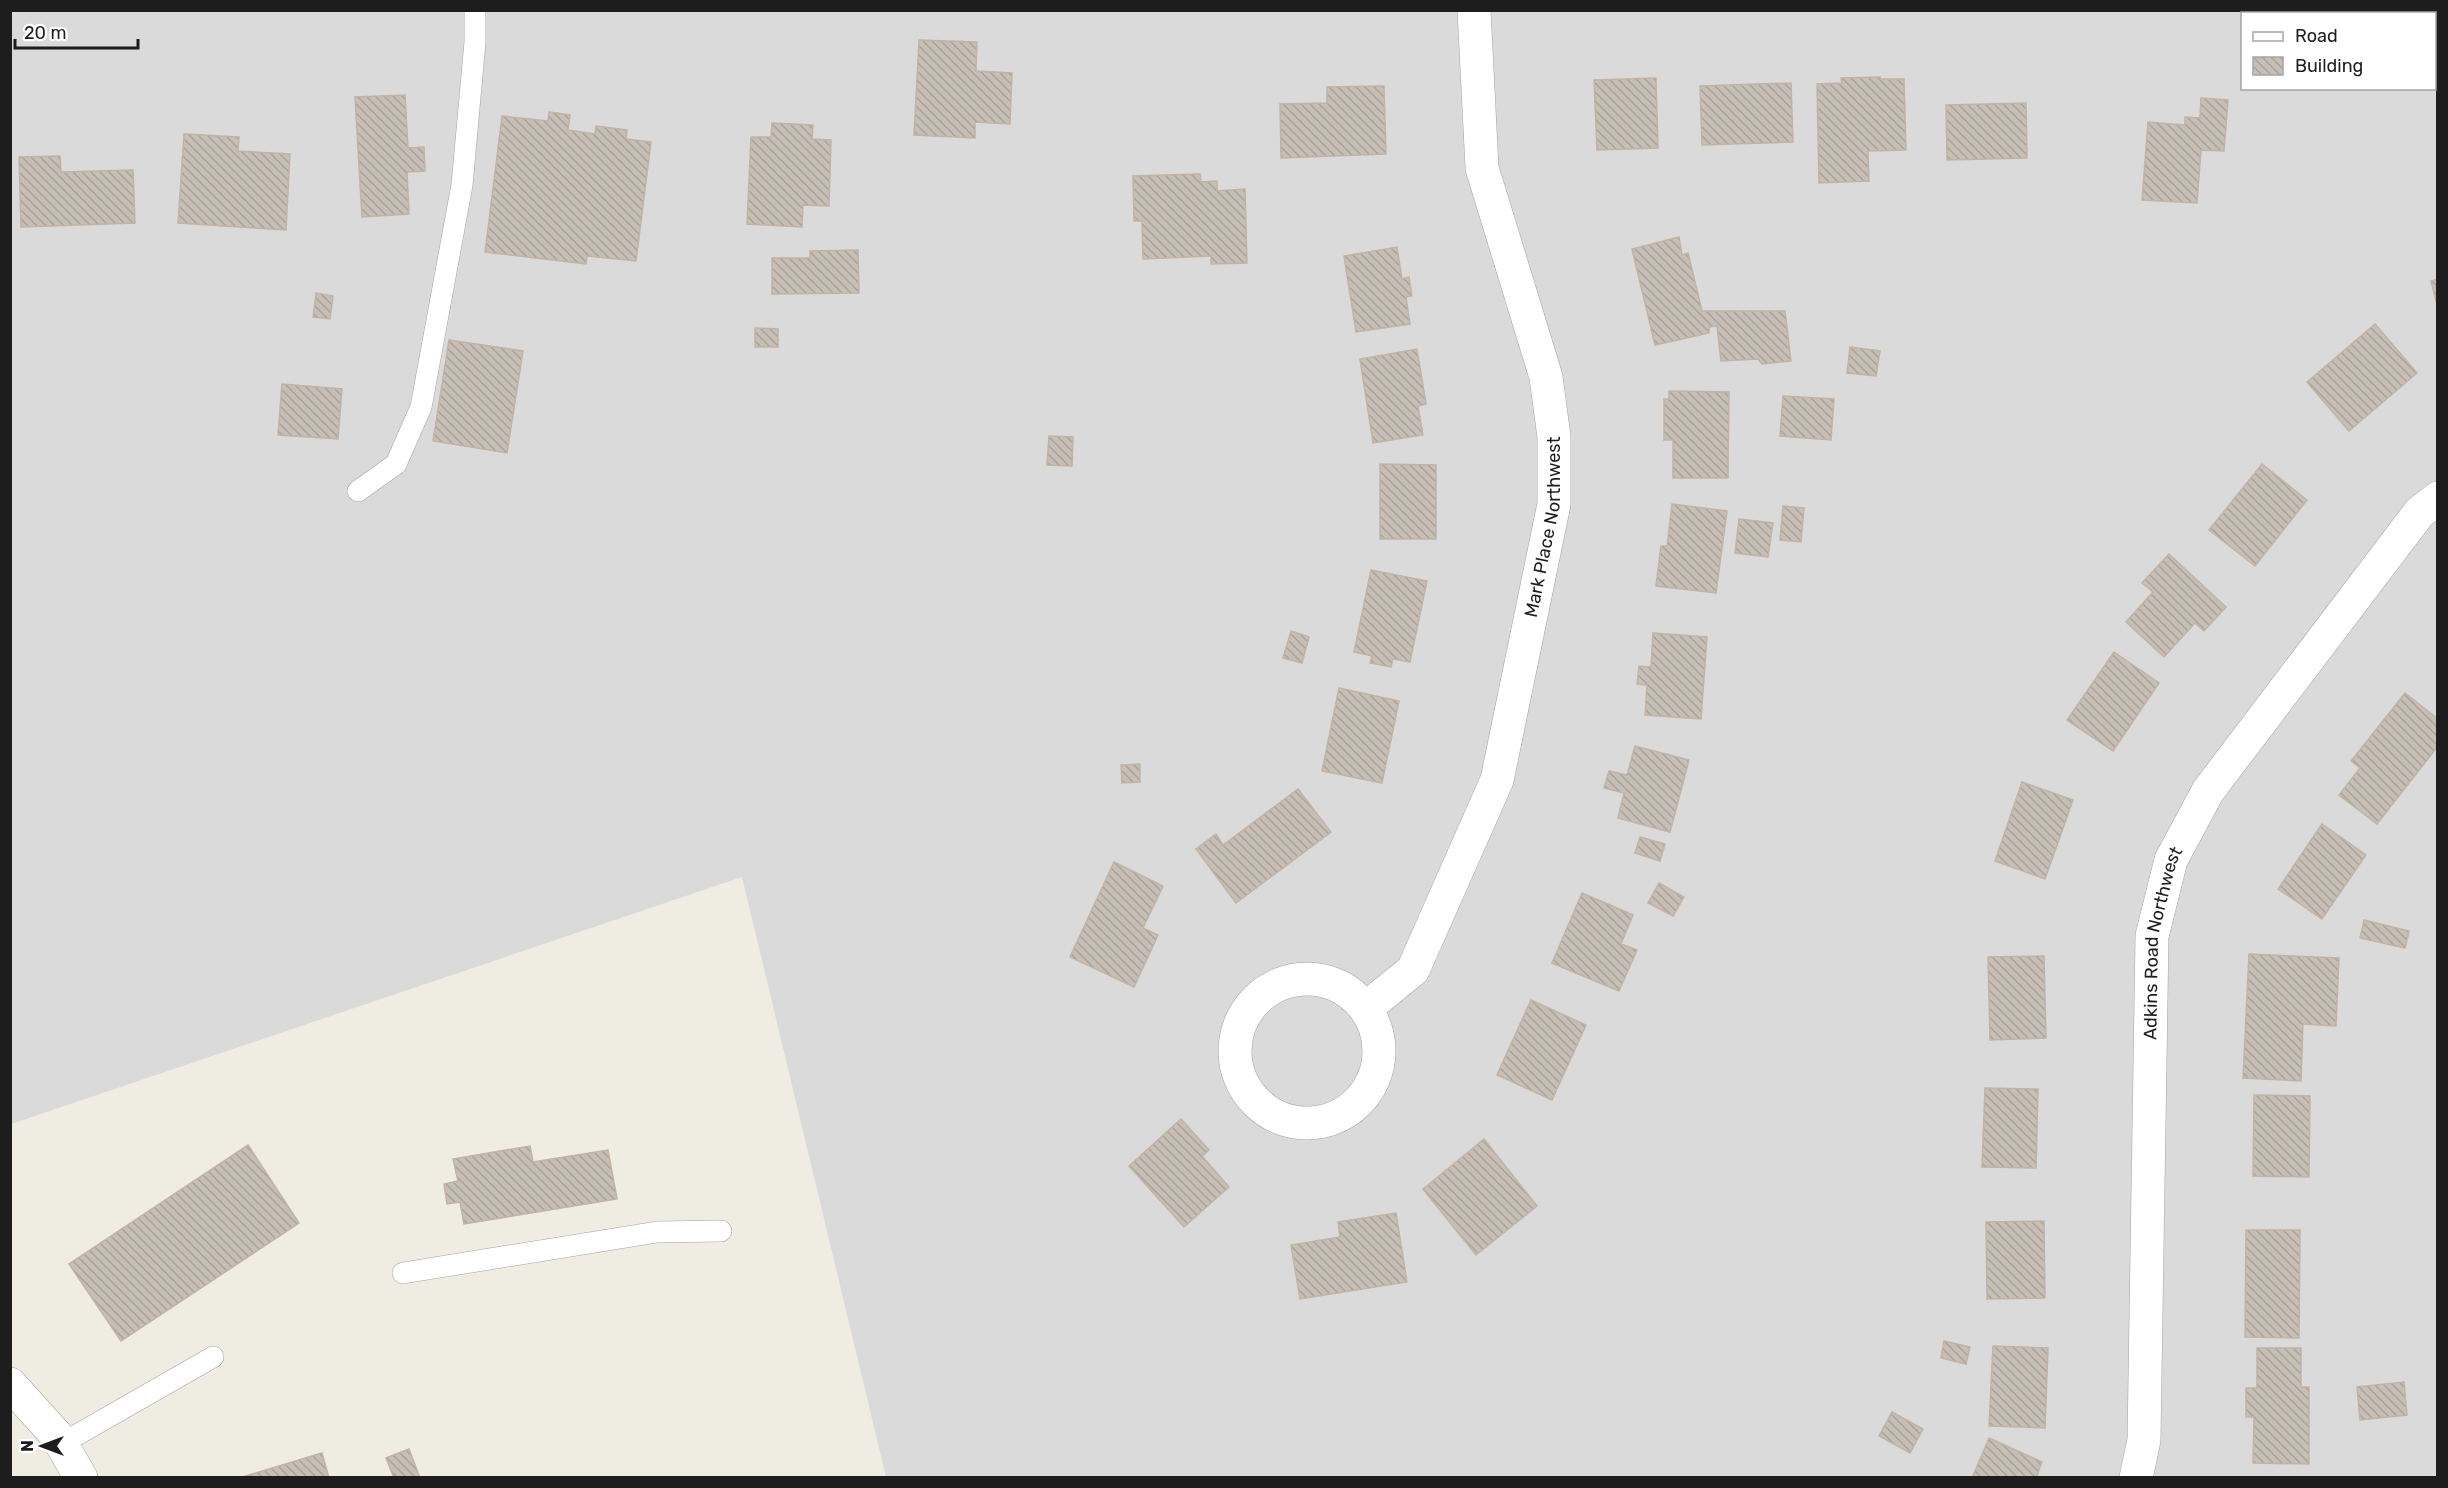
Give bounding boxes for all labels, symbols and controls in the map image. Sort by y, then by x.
scale bar [15,12,138,50]
legend [2241,12,2436,90]
text: 20 m [24,22,66,44]
text: Road [2295,25,2338,47]
text: Building [2295,55,2363,77]
street label: Mark Place Northwest [1520,436,1565,619]
street label: Adkins Road Northwest [2139,843,2187,1040]
north arrow [12,1416,72,1476]
text: N [18,1440,37,1452]

